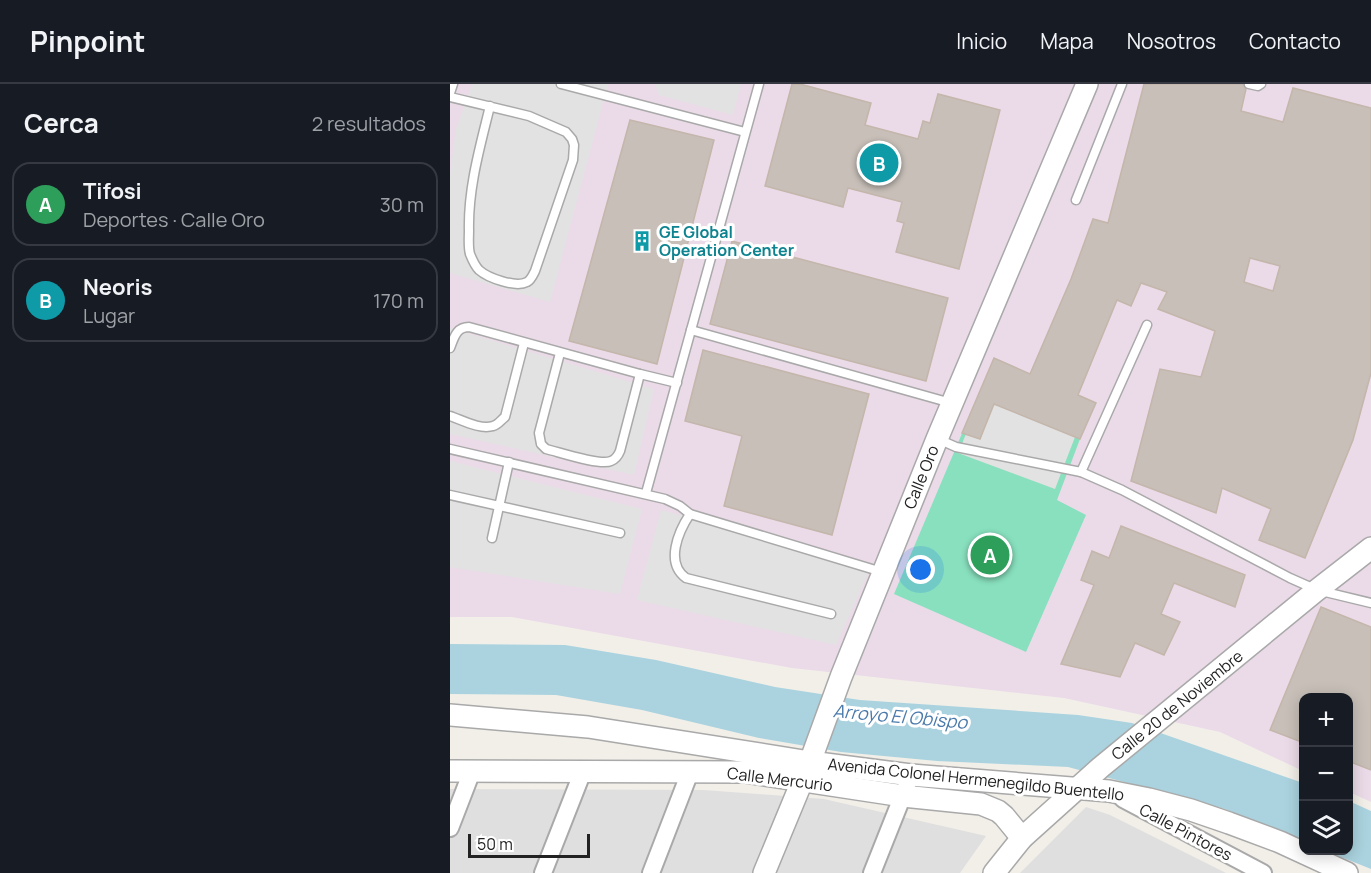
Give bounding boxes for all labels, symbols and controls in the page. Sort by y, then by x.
text: Pinpoint [30,22,145,60]
text: Inicio [956,27,1007,55]
text: Mapa [1040,27,1094,55]
text: Nosotros [1127,27,1216,55]
text: Contacto [1249,27,1341,55]
text: Cerca [24,105,99,141]
text: 2 resultados [312,110,426,137]
pin: B [860,140,898,185]
text: Tifosi [83,176,142,206]
text: A [39,191,52,218]
text: 30 m [380,191,424,218]
text: Deportes · Calle Oro [83,206,265,233]
place label: GE Global Operation Center [659,221,794,261]
building icon: GE Global Operation Center [630,229,654,253]
text: Neoris [83,272,153,302]
text: B [39,287,52,314]
text: 170 m [373,287,424,314]
text: Lugar [83,302,135,329]
street label: Calle Oro [898,442,944,512]
pin: A [970,532,1010,578]
your location [906,555,935,584]
street label: Calle 20 de Noviembre [1107,645,1247,765]
map controls [1299,693,1353,855]
button: + [1299,693,1353,747]
water label: Arroyo El Obispo [832,698,970,734]
button: − [1299,747,1353,801]
street label: Avenida Colonel Hermenegildo Buentello [827,752,1125,806]
street label: Calle Mercurio [726,762,834,796]
street label: Calle Pintores [1136,798,1236,866]
button: layers [1299,801,1353,855]
scale bar [468,831,590,858]
text: 50 m [477,833,513,855]

